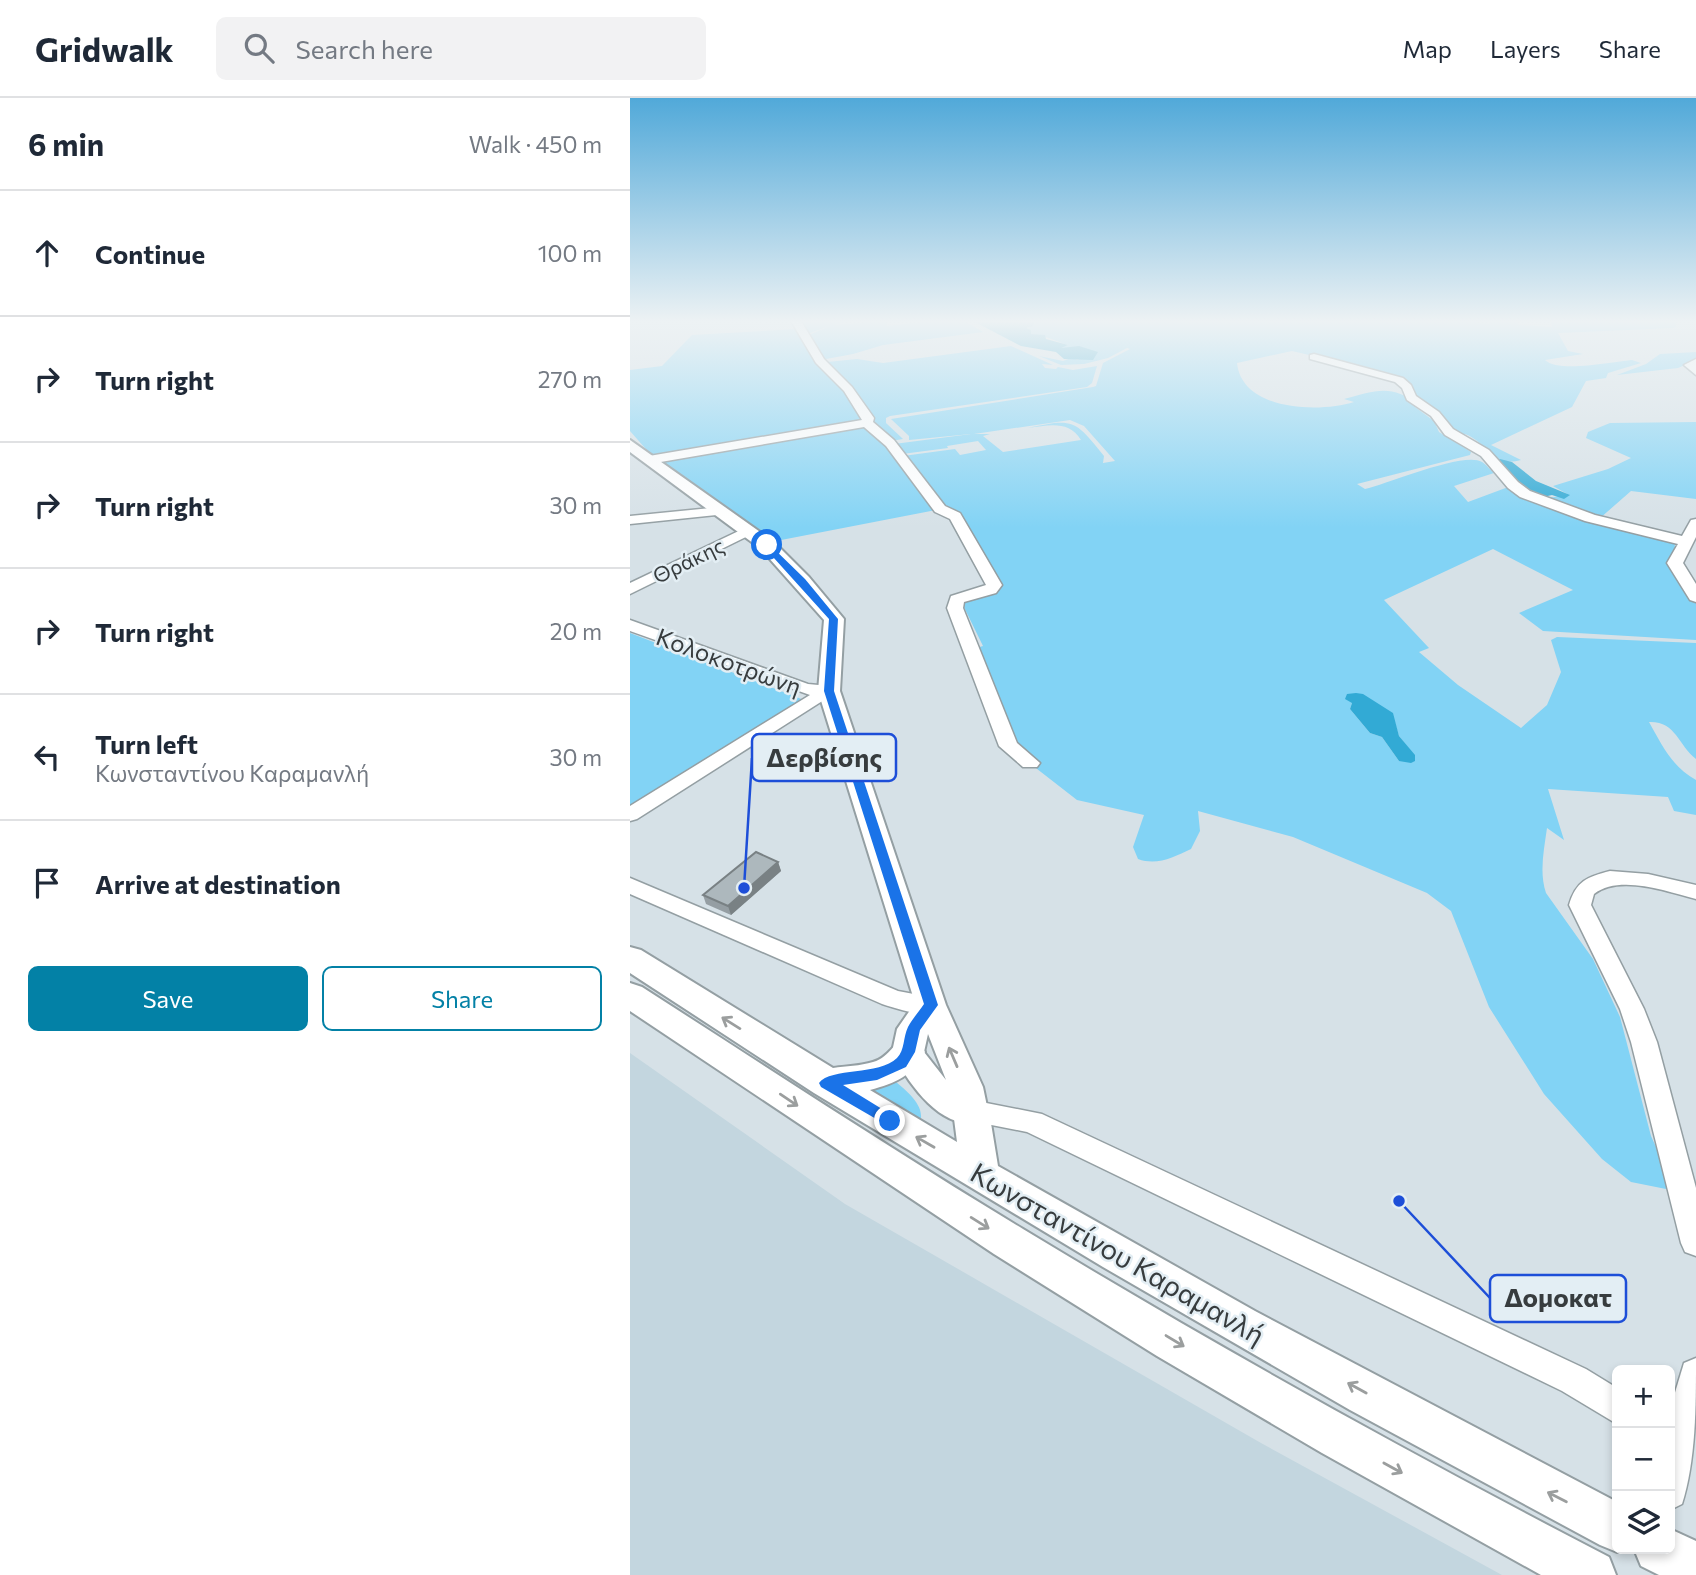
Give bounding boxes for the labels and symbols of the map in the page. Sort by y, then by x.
route start [751,529,782,560]
street label: Θράκης [648,532,728,588]
street label: Κολοκοτρώνη [652,621,806,701]
callout: Δερβίσης [752,734,896,781]
text: Δερβίσης [766,741,882,772]
one-way arrow [722,1015,742,1029]
one-way arrow [946,1047,959,1068]
one-way arrow [779,1093,798,1107]
route end [874,1105,905,1136]
one-way arrow [915,1135,935,1149]
street label: Κωνσταντίνου Καραμανλή [965,1155,1271,1351]
one-way arrow [970,1217,990,1231]
callout: Δομοκατ [1490,1275,1626,1322]
text: Δομοκατ [1504,1281,1612,1312]
one-way arrow [1164,1335,1184,1349]
one-way arrow [1347,1381,1367,1395]
one-way arrow [1382,1461,1402,1475]
one-way arrow [1547,1489,1567,1503]

